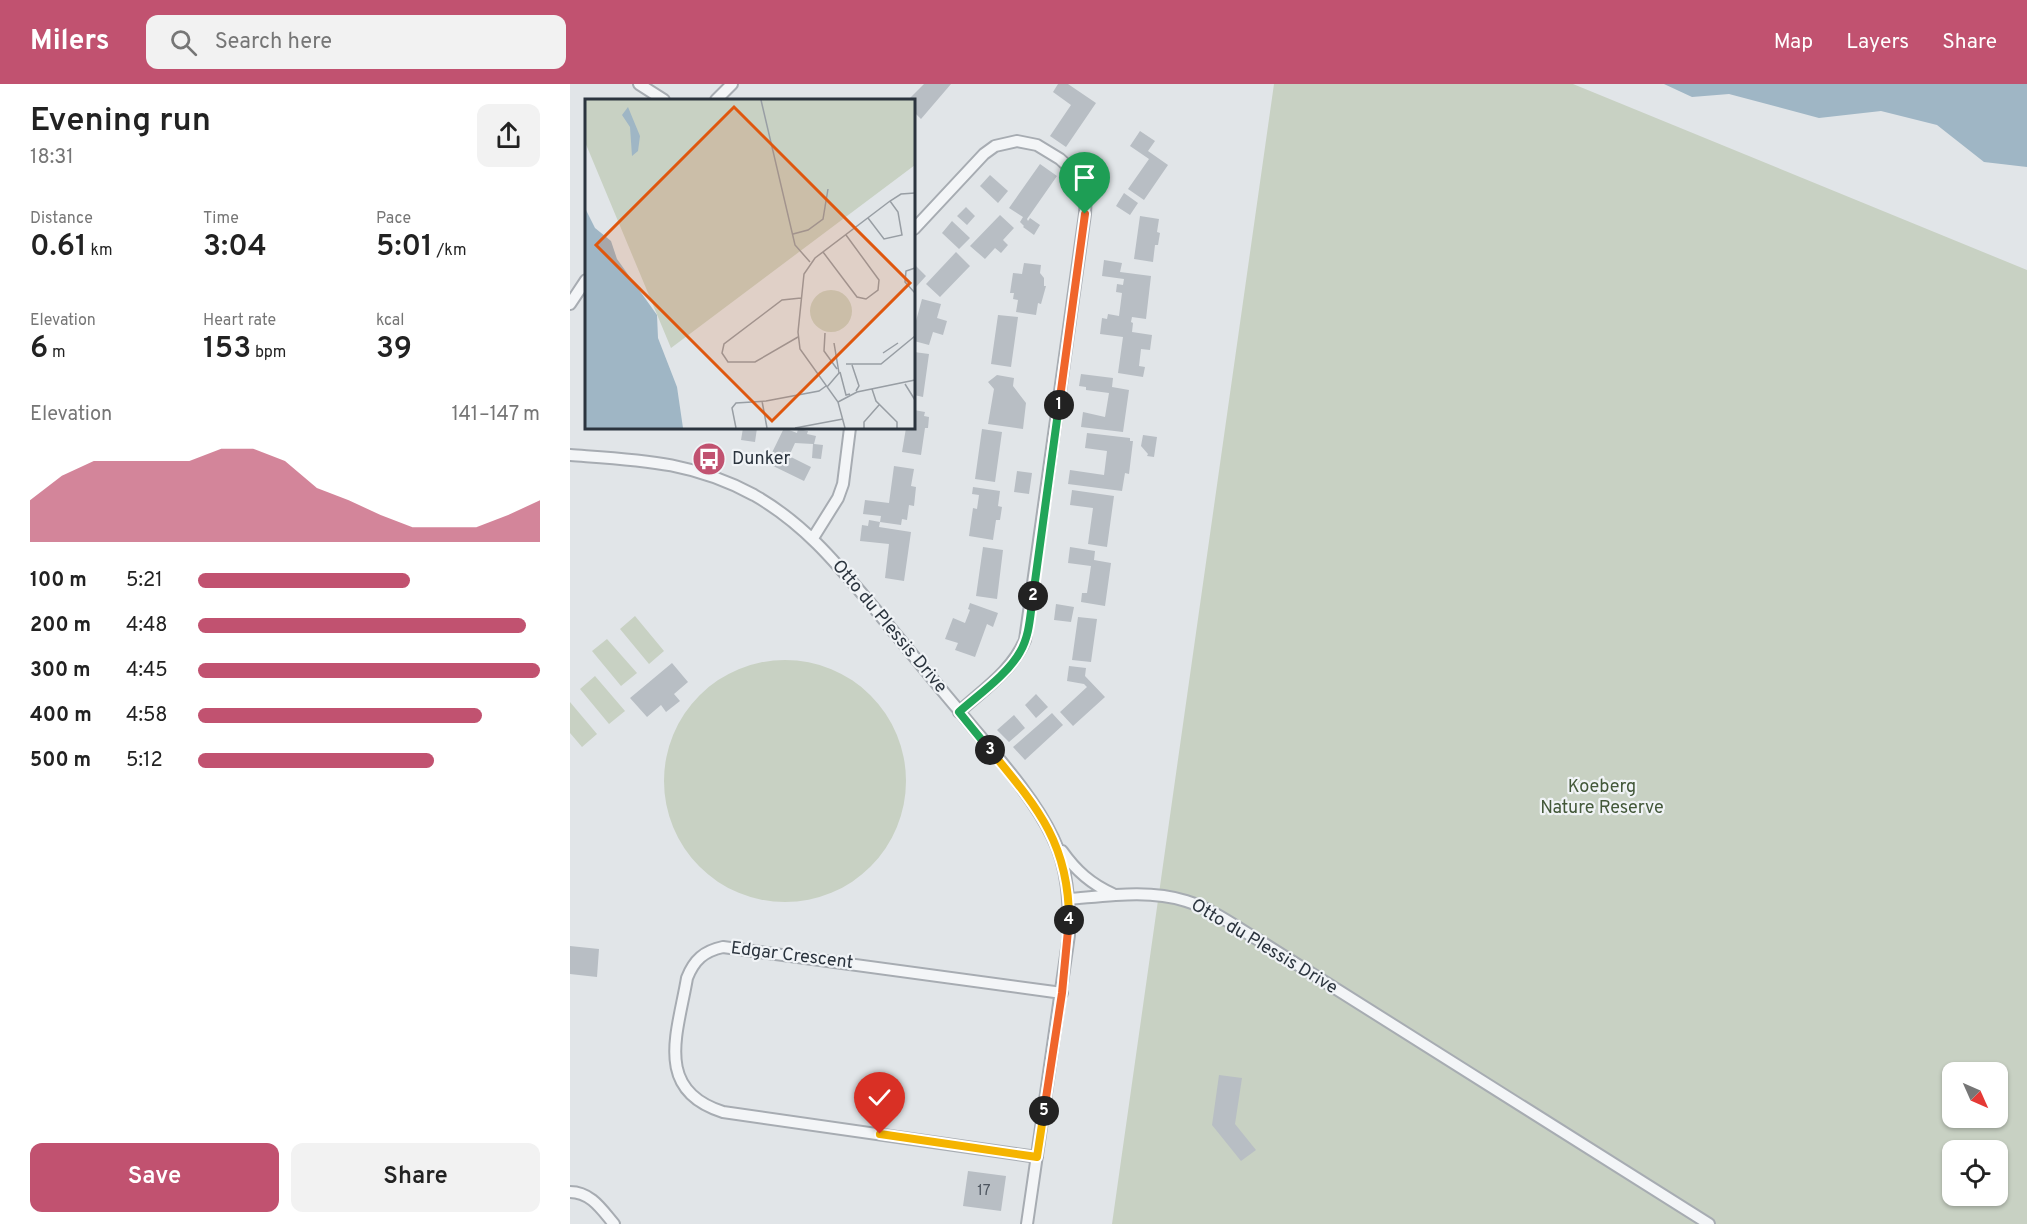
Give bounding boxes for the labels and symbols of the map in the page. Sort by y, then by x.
inset map [585,99,915,429]
pin [1059,152,1110,214]
pin: 1 [1044,390,1074,420]
bus stop icon: Dunker [691,441,727,477]
place label: Dunker [732,448,791,471]
street label: Otto du Plessis Drive [826,555,952,699]
pin: 2 [1018,581,1048,611]
pin: 3 [975,735,1005,765]
park label: Koeberg Nature Reserve [1540,776,1664,820]
street label: Otto du Plessis Drive [1186,894,1342,1000]
pin: 4 [1054,905,1084,935]
street label: Edgar Crescent [730,937,854,975]
north arrow [1942,1062,2008,1128]
pin [854,1072,905,1134]
pin: 5 [1029,1096,1059,1126]
house number: 17 [977,1182,991,1201]

